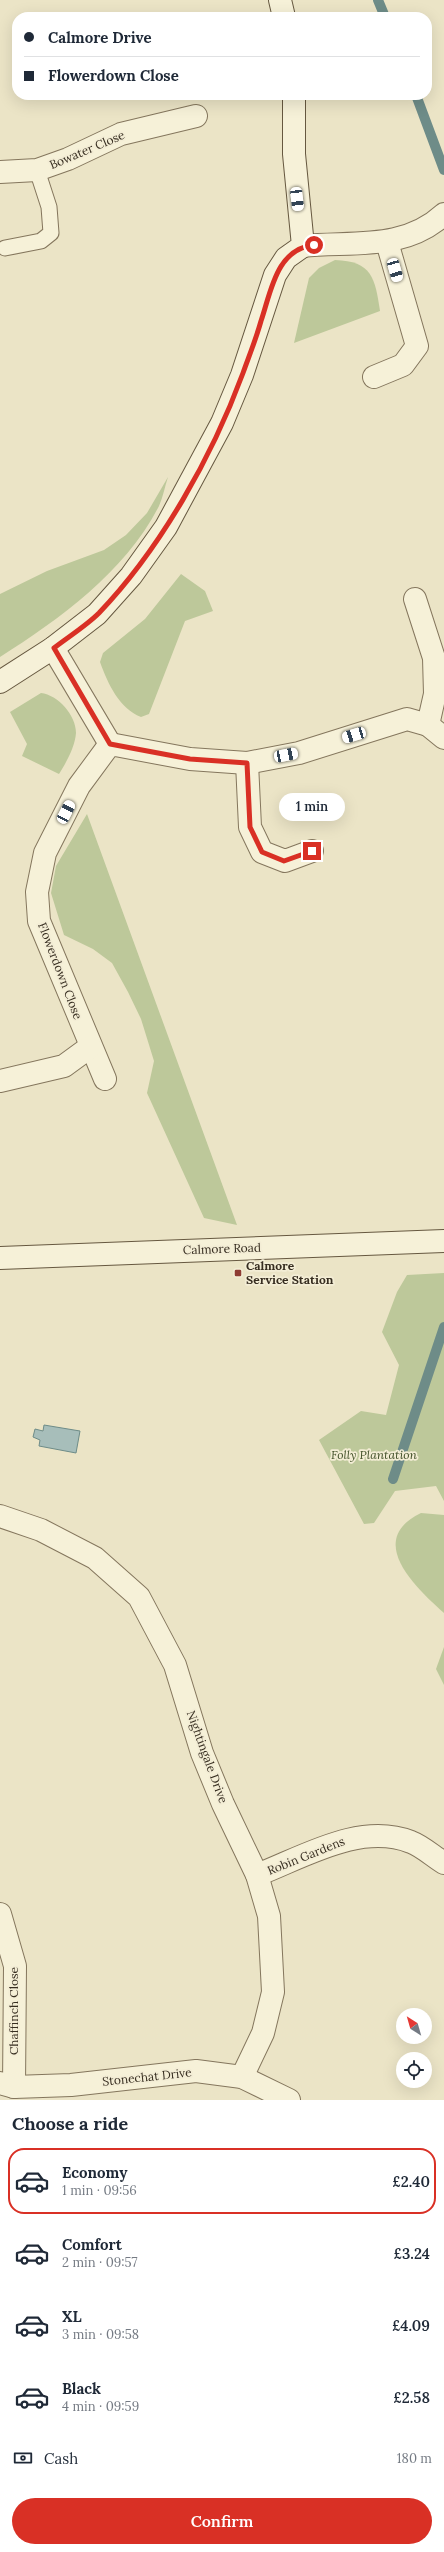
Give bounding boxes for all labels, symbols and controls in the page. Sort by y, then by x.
text: Calmore Drive [48,28,152,47]
text: Flowerdown Close [48,66,179,85]
street label: Bowater Close [47,127,127,172]
car [290,186,304,212]
route start [305,236,323,254]
car [386,257,404,283]
car [341,726,367,744]
car [273,747,299,763]
callout: 1 min [279,793,345,821]
text: 1 min [296,798,328,815]
car [55,799,77,825]
route end [303,842,321,860]
street label: Flowerdown Close [35,920,86,1022]
street label: Calmore Road [183,1240,261,1257]
place label: Calmore Service Station [246,1258,334,1287]
marker: Calmore Service Station [233,1268,243,1278]
park label: Folly Plantation [331,1447,418,1462]
street label: Nightingale Drive [184,1708,231,1806]
street label: Robin Gardens [265,1833,347,1878]
street label: Chaffinch Close [6,1966,21,2055]
north arrow [396,2008,432,2044]
map controls [396,2008,432,2088]
button: locate [396,2052,432,2088]
street label: Stonechat Drive [102,2064,193,2089]
text: Choose a ride [12,2112,128,2135]
icon: car [14,2163,50,2199]
text: Economy [62,2163,127,2182]
text: £2.40 [392,2172,430,2191]
text: 1 min · 09:56 [62,2182,137,2199]
icon: car [14,2235,50,2271]
text: Comfort [62,2235,122,2254]
text: £3.24 [394,2244,430,2263]
text: 2 min · 09:57 [62,2254,138,2271]
icon: car [14,2307,50,2343]
text: XL [62,2307,82,2326]
text: £4.09 [392,2316,430,2335]
text: 3 min · 09:58 [62,2326,139,2343]
icon: car [14,2379,50,2415]
text: Black [62,2379,101,2398]
text: £2.58 [393,2388,430,2407]
text: 4 min · 09:59 [62,2398,139,2415]
icon: cash [12,2447,34,2469]
text: Cash [44,2449,78,2468]
text: 180 m [397,2450,432,2467]
button: Confirm [12,2498,432,2544]

